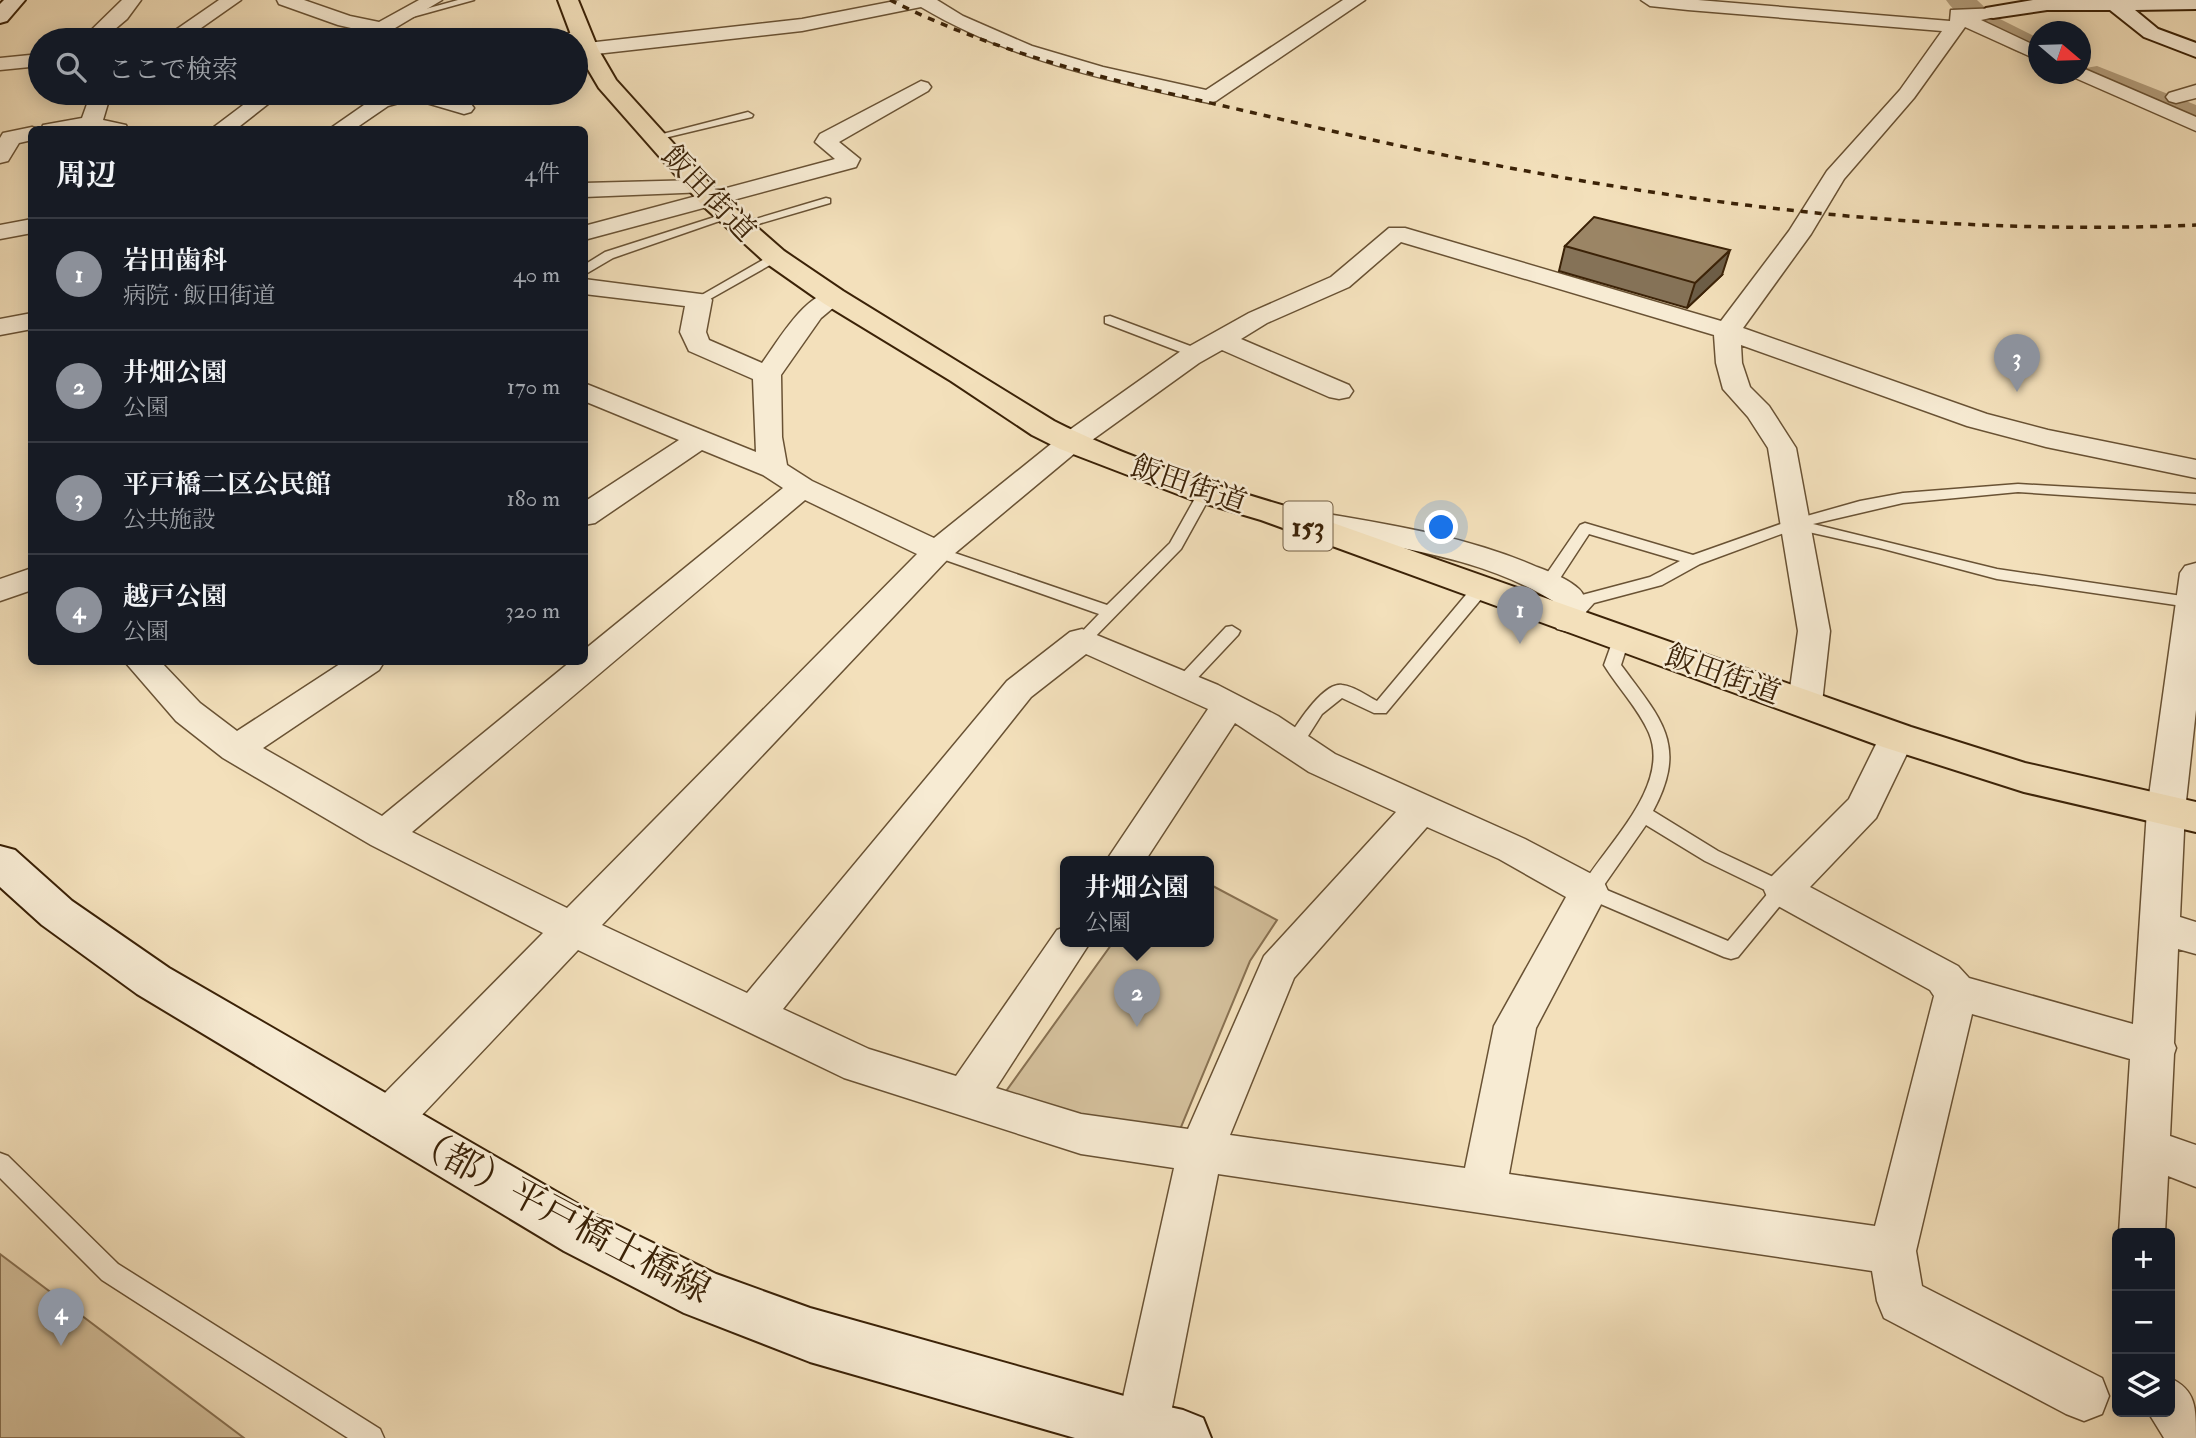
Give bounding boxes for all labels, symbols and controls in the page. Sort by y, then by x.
north arrow [2028,21,2091,84]
search box [28,28,588,105]
icon: search [52,48,90,86]
text: ここで検索 [108,54,238,86]
street label: 飯田街道 [654,137,764,249]
text: 周辺 [56,157,116,194]
text: 4件 [525,159,560,188]
text: 岩田歯科 [123,245,227,277]
text: 1 [75,260,83,289]
text: 40 m [513,260,560,289]
text: 病院 · 飯田街道 [123,281,275,310]
pin: 3 [1994,334,2040,392]
text: 井畑公園 [123,357,227,389]
text: 2 [73,372,85,401]
text: 170 m [507,372,560,401]
text: 公園 [123,393,169,422]
street label: 飯田街道 [1126,447,1252,521]
text: 平戸橋二区公民館 [123,469,331,501]
text: 3 [75,484,83,513]
text: 180 m [507,484,560,513]
road number: 153 [1284,502,1332,550]
text: 公共施設 [123,505,215,534]
your location [1424,510,1458,544]
text: 越戸公園 [123,581,227,613]
pin: 1 [1497,586,1543,644]
text: 4 [73,596,85,625]
text: 320 m [505,596,560,625]
text: 公園 [123,617,169,646]
street label: 飯田街道 [1660,637,1786,712]
popup [1060,856,1214,947]
text: 井畑公園 [1085,872,1189,904]
text: 公園 [1085,908,1131,937]
pin: 2 [1114,969,1160,1027]
street label: （都）平戸橋土橋線 [402,1116,718,1314]
map controls [2112,1228,2175,1417]
button: + [2112,1228,2175,1291]
pin: 4 [38,1288,84,1346]
button: − [2112,1291,2175,1354]
button: layers [2112,1354,2175,1417]

